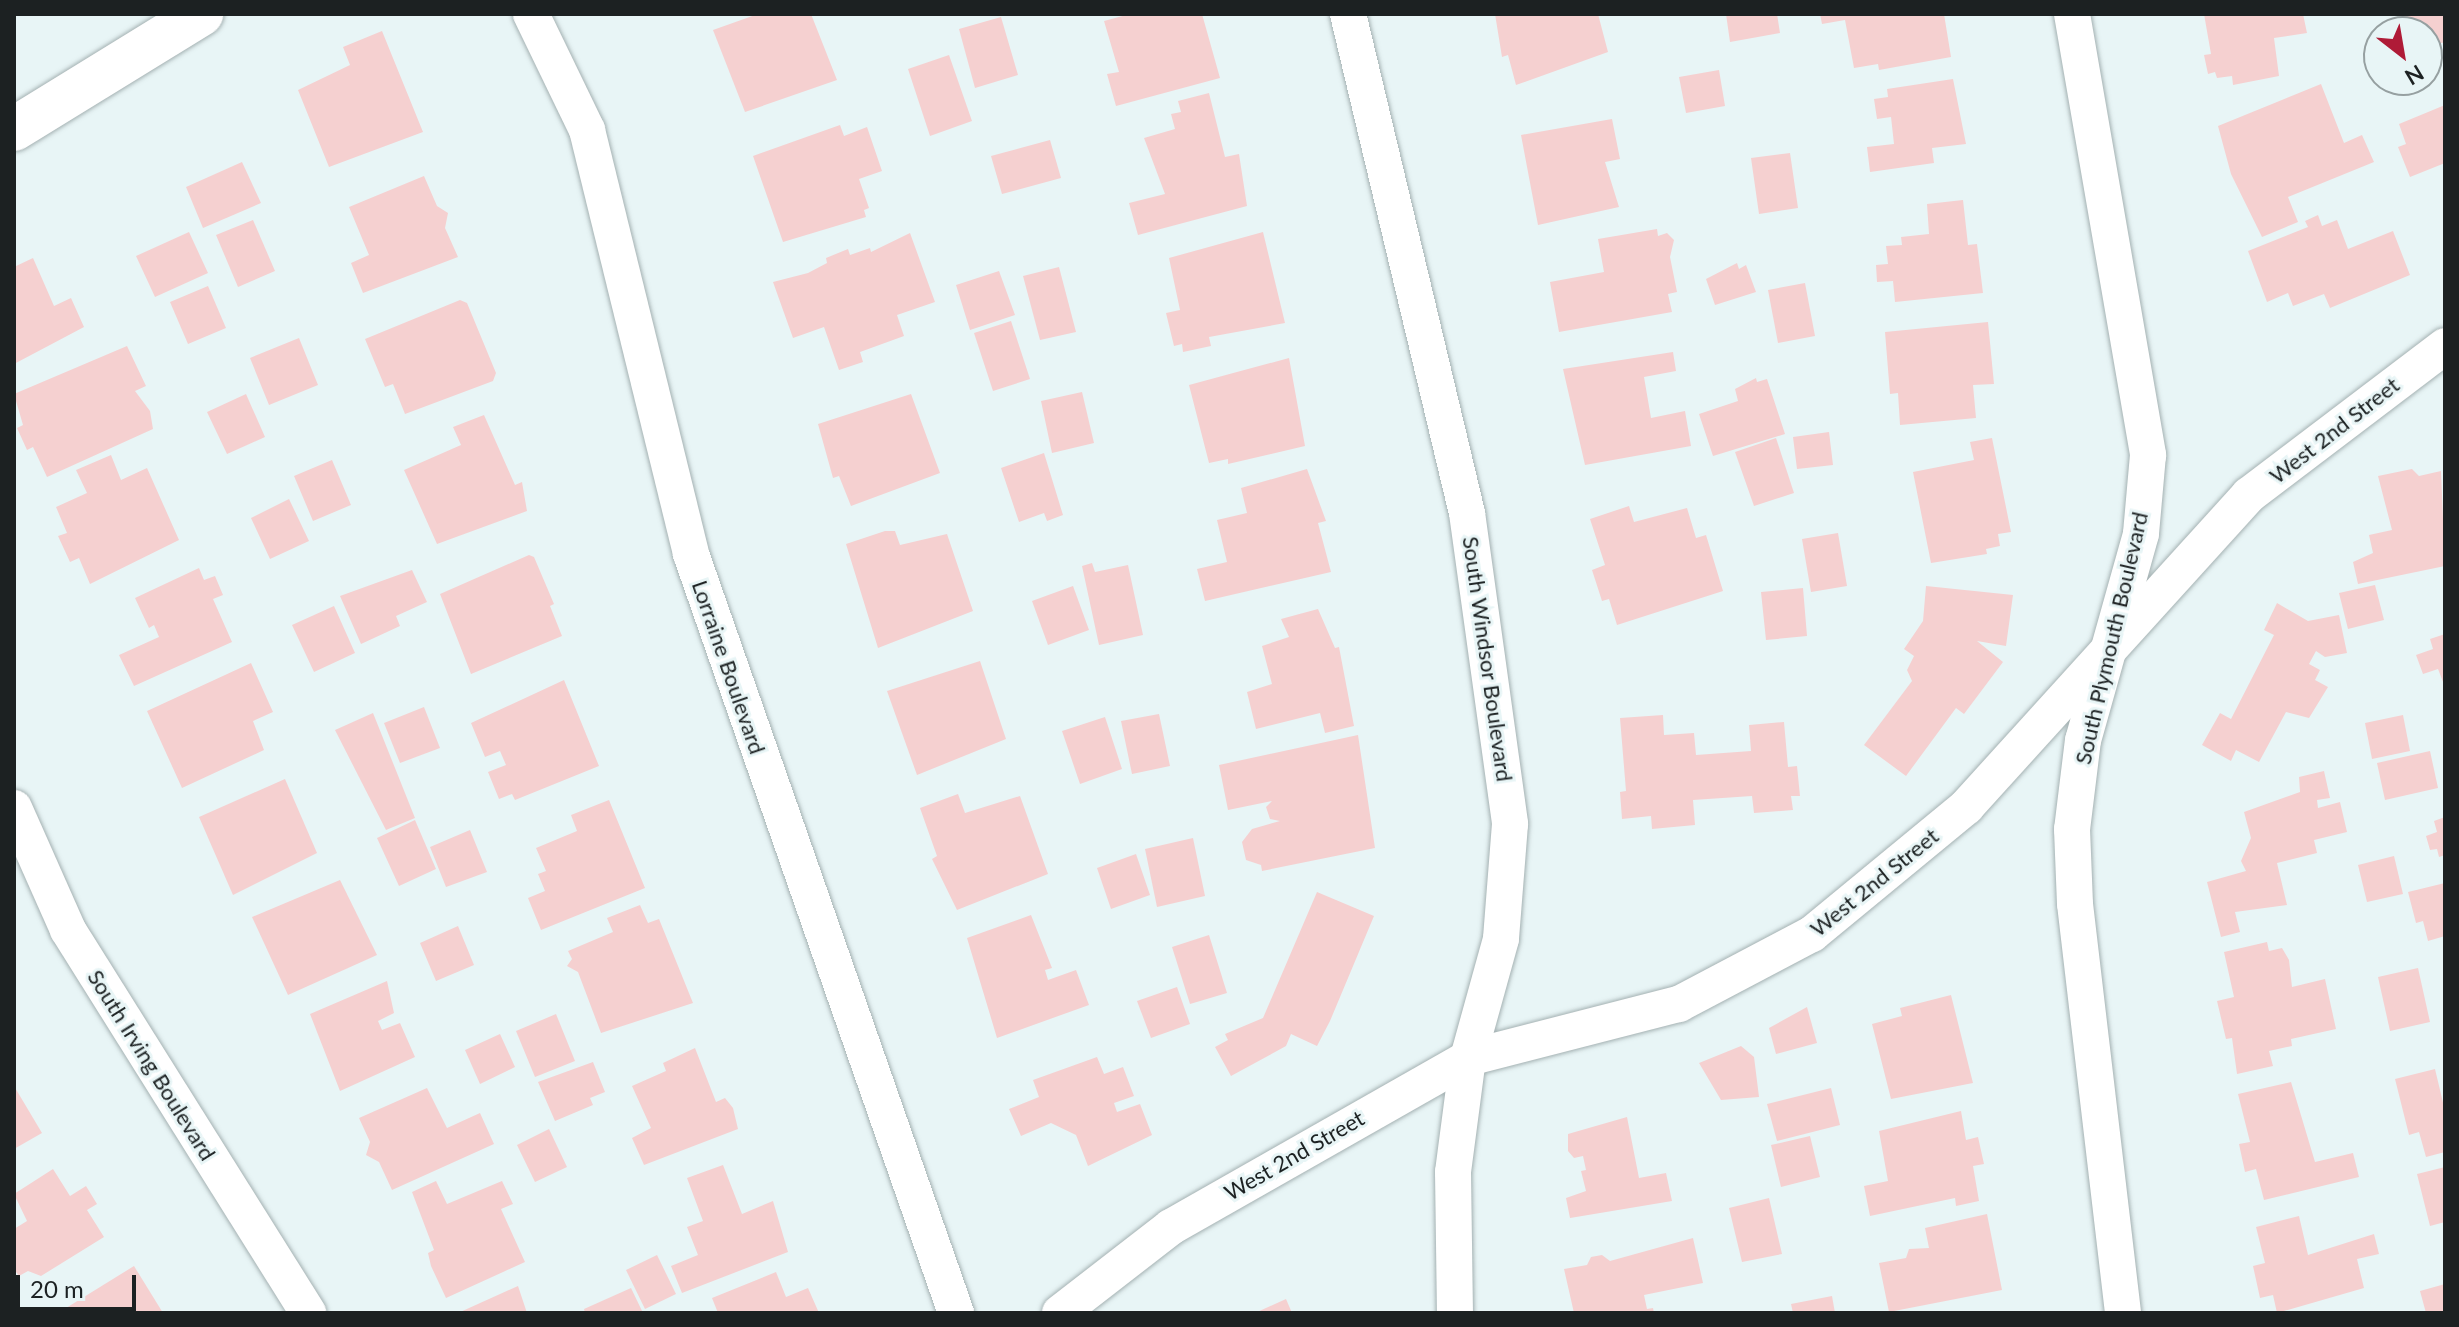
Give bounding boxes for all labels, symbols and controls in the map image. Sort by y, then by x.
north arrow [2363,16,2443,96]
text: N [2400,59,2429,91]
street label: West 2nd Street [2264,371,2404,489]
street label: South Plymouth Boulevard [2069,509,2153,767]
street label: South Windsor Boulevard [1458,534,1518,784]
street label: Lorraine Boulevard [687,577,771,757]
street label: West 2nd Street [1805,822,1943,942]
street label: South Irving Boulevard [83,965,221,1165]
street label: West 2nd Street [1219,1104,1369,1206]
scale bar [20,1259,140,1309]
text: 20 m [30,1274,84,1303]

